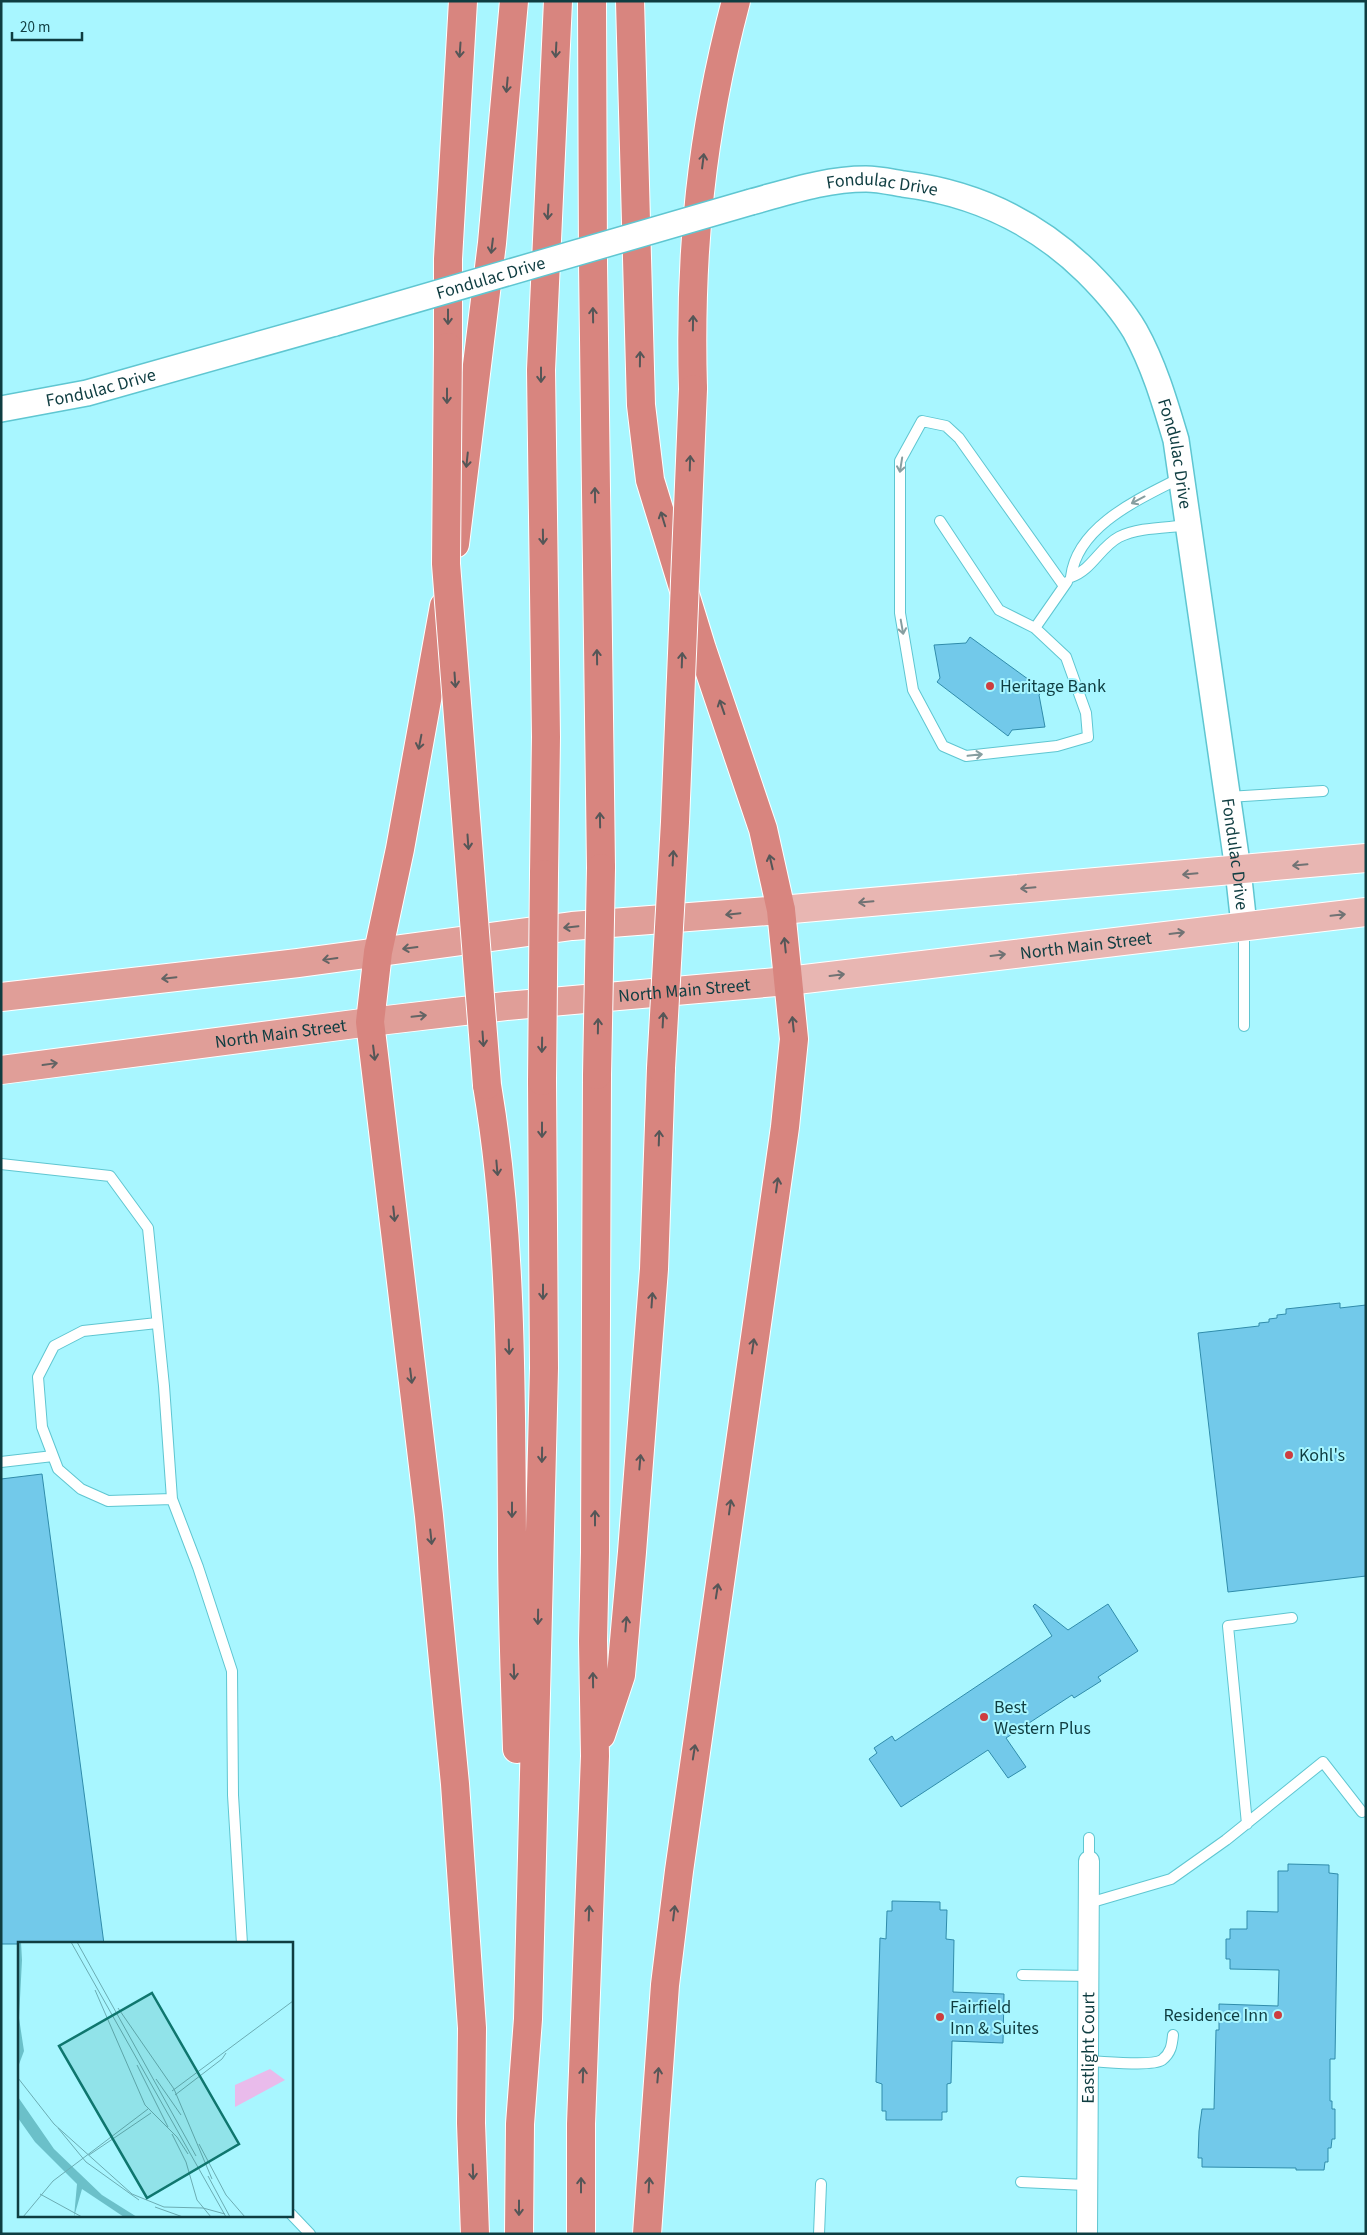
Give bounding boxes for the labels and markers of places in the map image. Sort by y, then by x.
place label: Heritage Bank [1000,674,1106,699]
marker: Heritage Bank [984,680,996,692]
place label: Kohl's [1299,1443,1345,1468]
marker: Kohl's [1283,1449,1295,1461]
place label: Best Western Plus [994,1695,1091,1741]
marker: Best Western Plus [978,1711,990,1723]
place label: Fairfield Inn & Suites [950,1995,1039,2041]
place label: Residence Inn [1163,2003,1268,2028]
marker: Residence Inn [1272,2009,1284,2021]
marker: Fairfield Inn & Suites [934,2011,946,2023]

